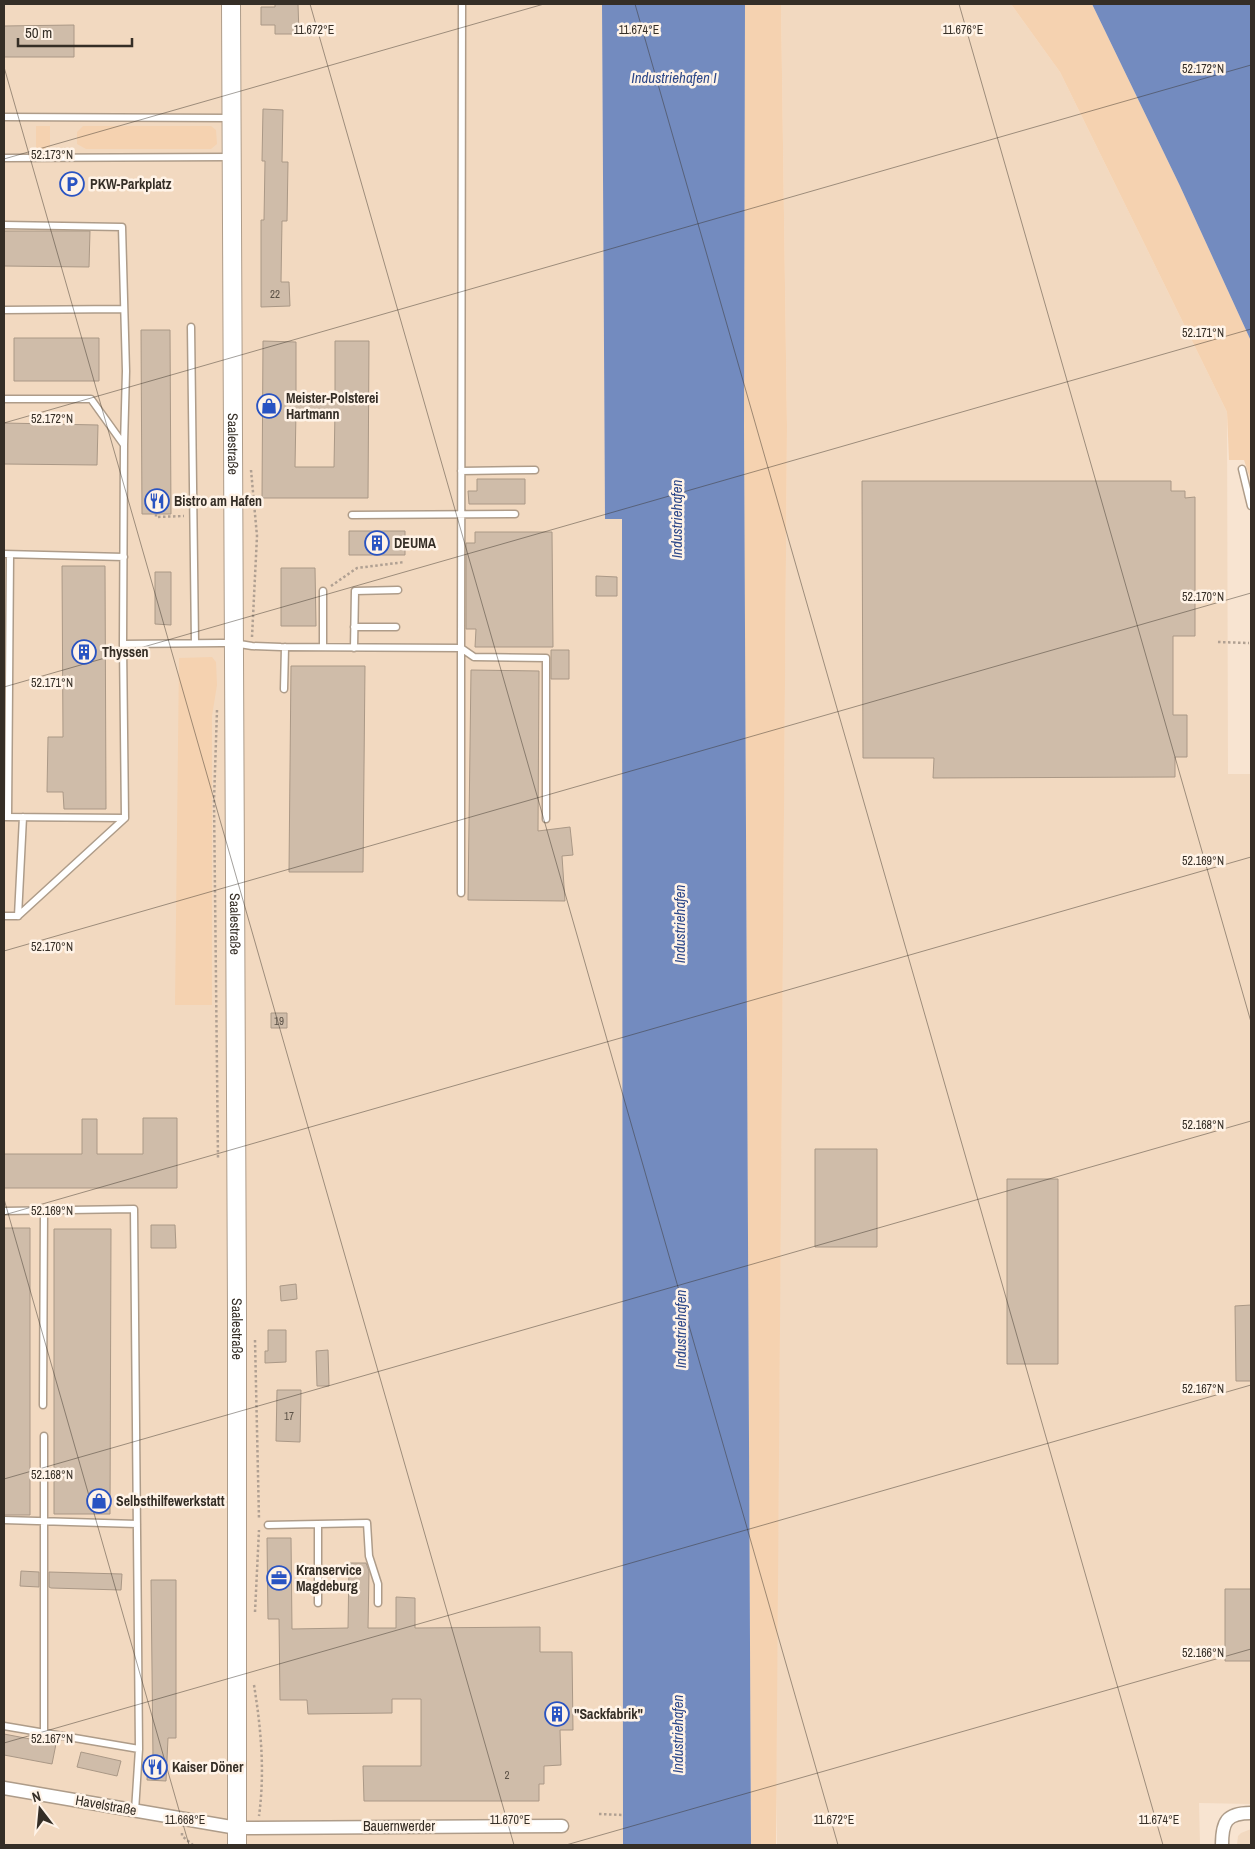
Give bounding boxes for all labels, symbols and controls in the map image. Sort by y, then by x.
scale bar [18,15,131,47]
text: 50 m [25,22,52,43]
text: 11.672°E [294,22,334,38]
text: 11.674°E [619,22,659,38]
text: 11.676°E [943,22,983,38]
text: 52.172°N [1182,61,1224,77]
water label: Industriehafen I [631,67,717,88]
text: 52.173°N [31,147,73,163]
parking icon: PKW-Parkplatz [59,171,85,197]
place label: PKW-Parkplatz [90,175,172,193]
house number: 22 [270,287,280,301]
text: 52.171°N [1182,325,1224,341]
place label: Meister-Polsterei Hartmann [286,389,379,423]
shop icon: Meister-Polsterei Hartmann [256,393,282,419]
text: 52.172°N [31,411,73,427]
street label: Saalestraße [224,413,242,475]
water label: Industriehafen [666,480,687,558]
restaurant icon: Bistro am Hafen [144,488,170,514]
place label: Bistro am Hafen [174,492,262,510]
building icon: DEUMA [364,530,390,556]
place label: DEUMA [394,534,437,552]
text: 52.170°N [1182,589,1224,605]
building icon: Thyssen [71,639,97,665]
place label: Thyssen [102,643,149,661]
text: 52.171°N [31,675,73,691]
text: 52.169°N [1182,853,1224,869]
water label: Industriehafen [669,885,690,963]
street label: Saalestraße [226,893,244,955]
text: 52.170°N [31,939,73,955]
house number: 19 [274,1014,284,1028]
text: 52.168°N [1182,1117,1224,1133]
text: 52.169°N [31,1203,73,1219]
water label: Industriehafen [670,1290,691,1368]
street label: Saalestraße [228,1298,246,1360]
text: 52.167°N [1182,1381,1224,1397]
house number: 17 [284,1409,294,1423]
text: 52.168°N [31,1467,73,1483]
shop icon: Selbsthilfewerkstatt [86,1488,112,1514]
place label: Selbsthilfewerkstatt [116,1492,225,1510]
place label: Kranservice Magdeburg [296,1561,362,1595]
office icon: Kranservice Magdeburg [266,1565,292,1591]
text: 52.166°N [1182,1645,1224,1661]
water label: Industriehafen [667,1695,688,1773]
building icon: "Sackfabrik" [544,1701,570,1727]
place label: "Sackfabrik" [574,1705,643,1723]
text: 52.167°N [31,1731,73,1747]
restaurant icon: Kaiser Döner [142,1754,168,1780]
place label: Kaiser Döner [172,1758,244,1776]
house number: 2 [504,1768,510,1782]
north arrow [15,1784,65,1834]
text: N [30,1787,43,1806]
street label: Havelstraße [74,1791,138,1819]
text: 11.668°E [165,1812,205,1828]
text: 11.670°E [490,1812,530,1828]
text: 11.672°E [814,1812,854,1828]
text: 11.674°E [1139,1812,1179,1828]
street label: Bauernwerder [363,1817,435,1835]

